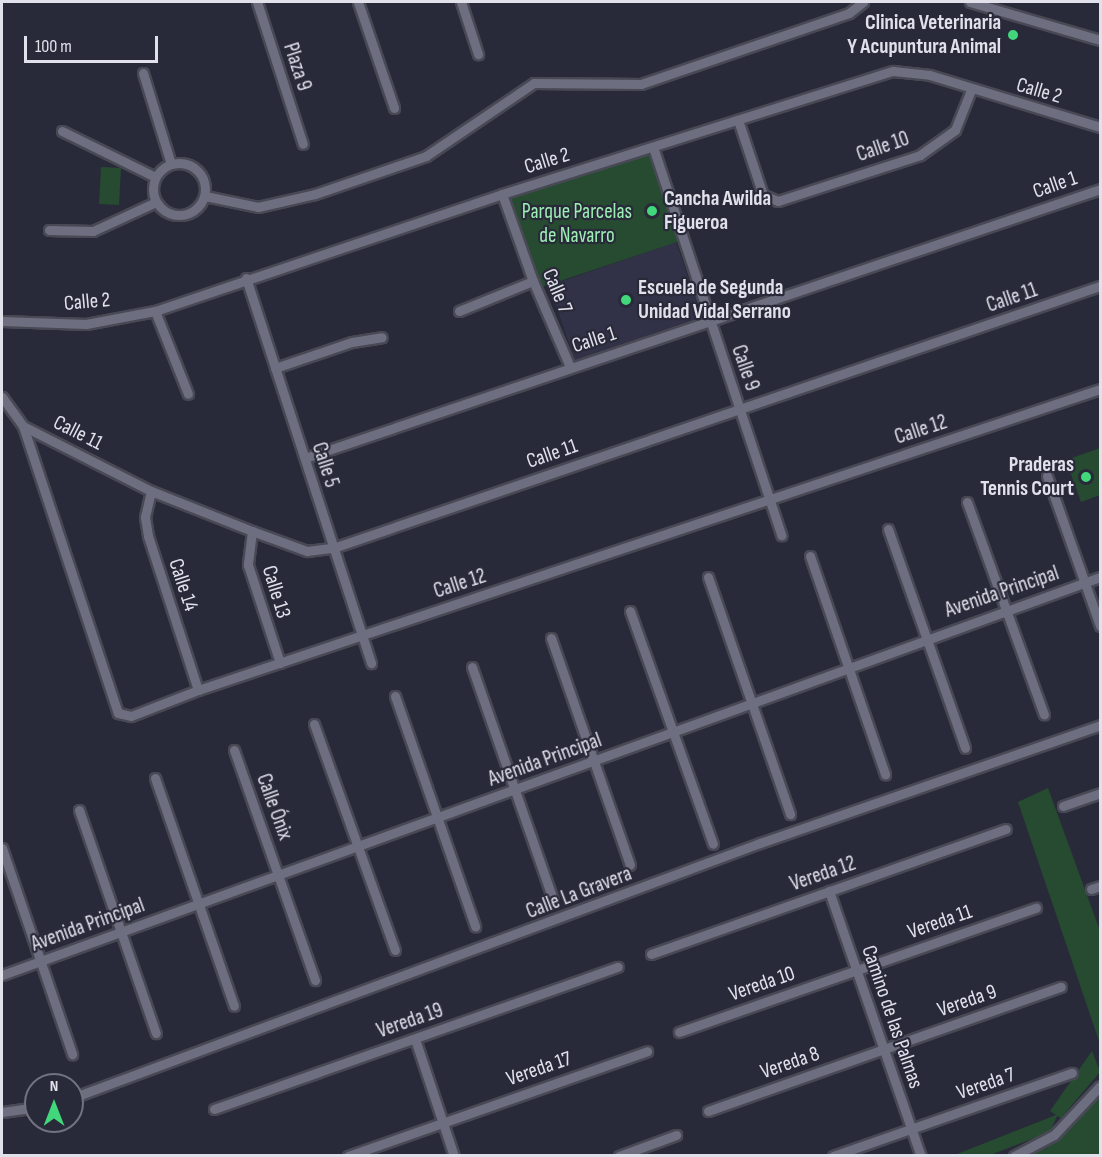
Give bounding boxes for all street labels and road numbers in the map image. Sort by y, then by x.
street label: Plaza 9 [277,40,317,94]
street label: Calle 2 [1013,73,1065,109]
street label: Calle 10 [853,126,913,168]
street label: Calle 2 [521,142,573,180]
street label: Calle 1 [1030,166,1080,204]
street label: Calle 7 [536,265,578,317]
street label: Calle 11 [983,278,1041,318]
street label: Calle 2 [63,287,111,317]
street label: Calle 1 [569,321,619,359]
street label: Calle 9 [725,342,765,394]
street label: Calle 11 [49,410,107,456]
street label: Calle 12 [892,410,950,450]
street label: Calle 11 [523,434,581,474]
street label: Calle 5 [306,439,344,491]
street label: Calle 14 [163,556,203,614]
street label: Avenida Principal [942,561,1062,623]
street label: Calle 13 [256,563,296,621]
street label: Calle 12 [431,564,489,604]
street label: Avenida Principal [485,728,605,792]
street label: Calle Ónix [250,770,298,844]
street label: Vereda 12 [787,851,859,897]
street label: Calle La Gravera [523,861,635,925]
street label: Avenida Principal [28,893,148,957]
street label: Vereda 11 [905,899,975,945]
street label: Camino de las Palmas [856,942,928,1092]
street label: Vereda 10 [726,961,798,1007]
street label: Vereda 9 [934,979,1000,1023]
street label: Vereda 19 [374,998,446,1044]
street label: Vereda 8 [757,1041,823,1085]
street label: Vereda 17 [503,1046,575,1092]
street label: Vereda 7 [954,1062,1018,1106]

